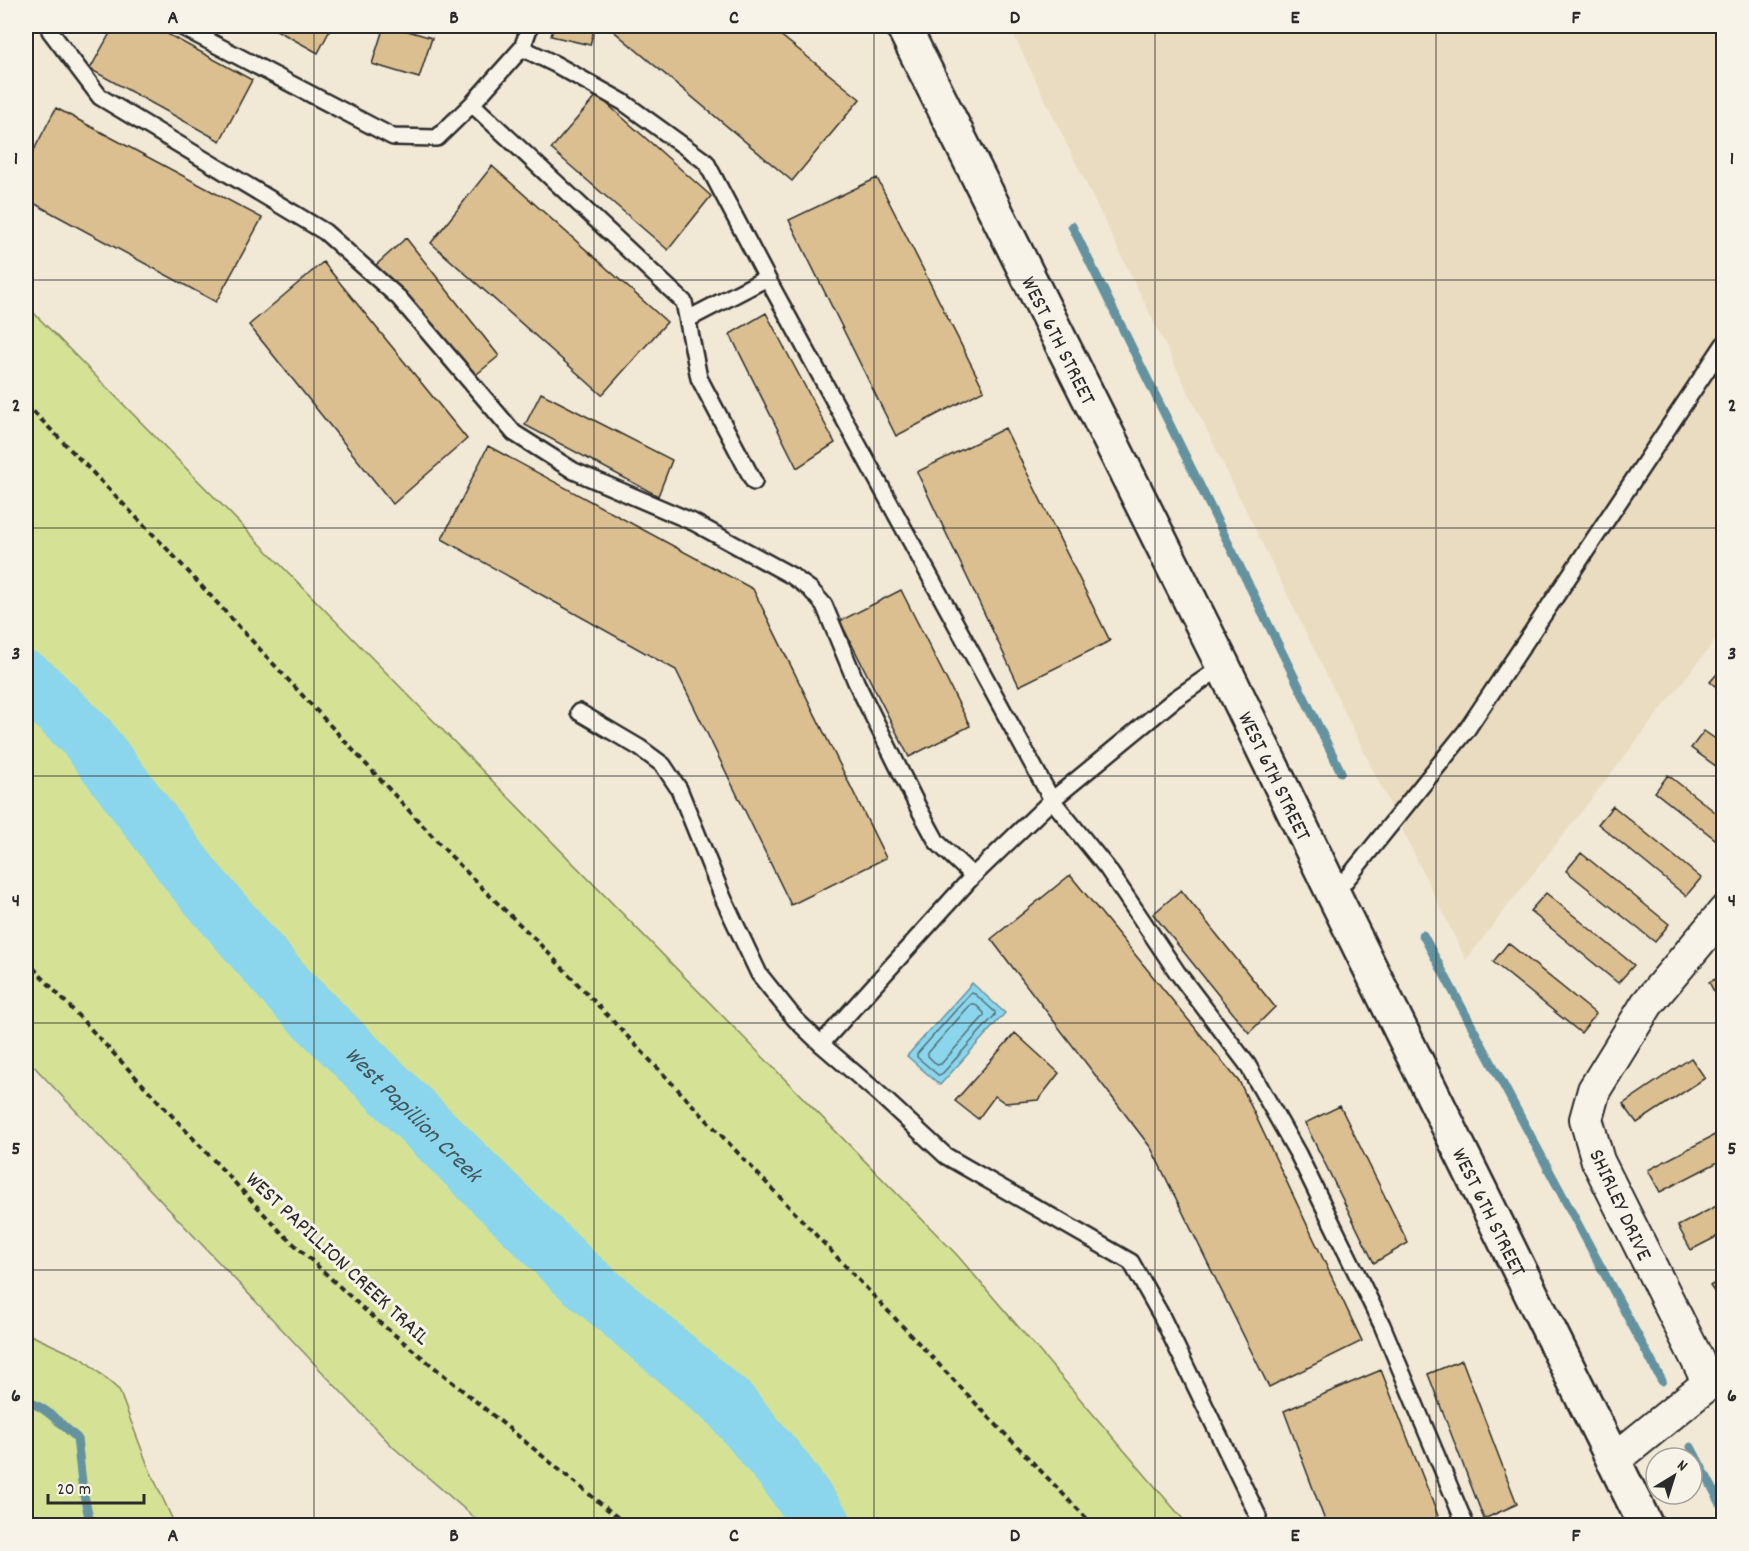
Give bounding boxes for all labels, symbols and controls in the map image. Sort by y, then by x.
text: A [168,5,179,33]
text: B [449,5,459,33]
text: C [729,5,739,33]
text: D [1010,5,1021,33]
text: E [1290,5,1300,33]
text: F [1572,5,1582,33]
text: 1 [14,146,18,174]
text: 1 [1730,146,1734,174]
street label: WEST 6TH STREET [1012,272,1102,411]
text: 2 [12,393,20,421]
text: 2 [1728,393,1736,421]
text: 3 [12,641,20,669]
text: 3 [1728,641,1736,669]
street label: WEST 6TH STREET [1228,707,1317,847]
text: 4 [12,888,20,916]
text: 4 [1728,888,1736,916]
water label: West Papillion Creek [335,1040,490,1193]
text: 5 [11,1136,21,1164]
text: 5 [1727,1136,1737,1164]
street label: WEST 6TH STREET [1442,1143,1532,1283]
street label: SHIRLEY DRIVE [1579,1145,1658,1266]
street label: WEST PAPILLION CREEK TRAIL [237,1166,436,1354]
text: 6 [11,1383,21,1411]
text: 6 [1727,1383,1737,1411]
north arrow [1644,1446,1704,1506]
text: N [1672,1455,1692,1478]
scale bar [48,1467,144,1505]
text: 20 m [57,1478,91,1503]
text: A [168,1523,179,1551]
text: B [449,1523,459,1551]
text: C [729,1523,739,1551]
text: D [1010,1523,1021,1551]
text: E [1290,1523,1300,1551]
text: F [1572,1523,1582,1551]

